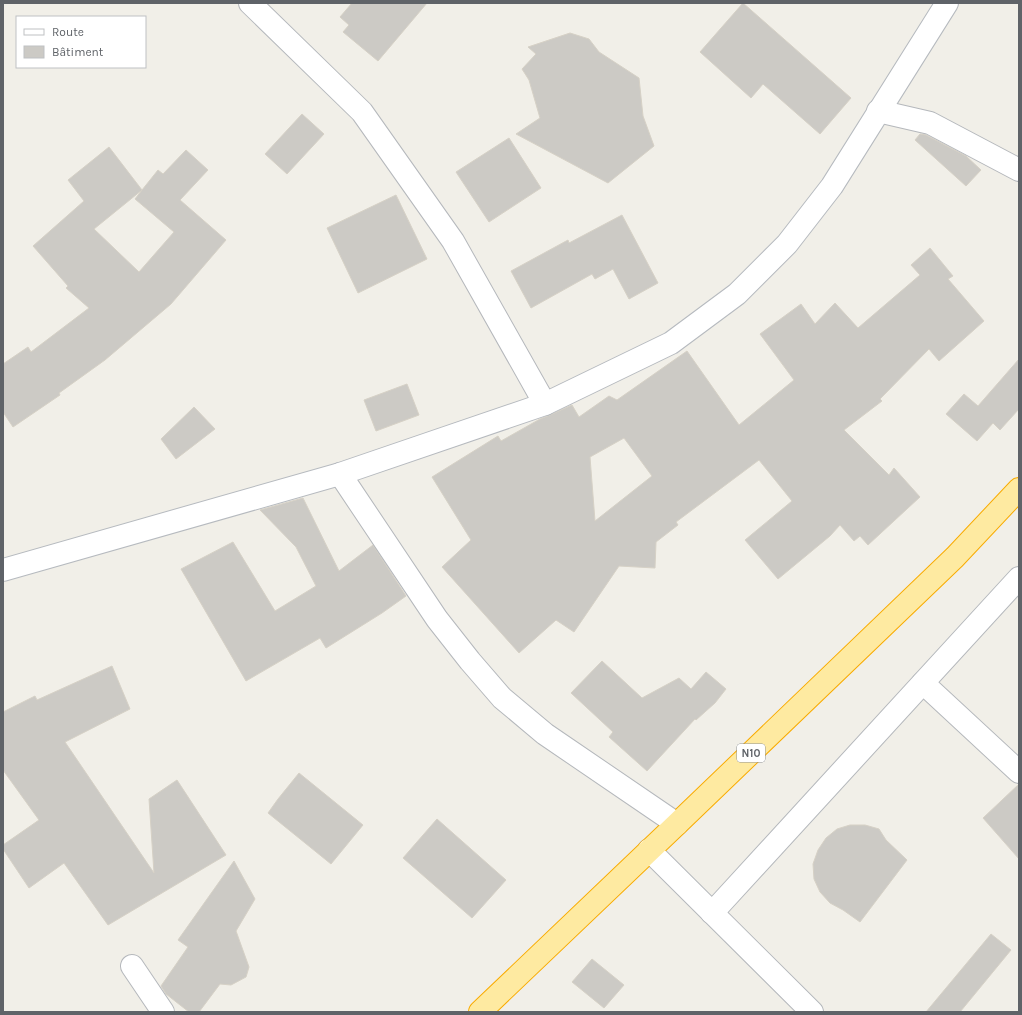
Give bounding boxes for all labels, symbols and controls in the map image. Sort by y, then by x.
legend [16,16,146,68]
text: Route [52,25,84,39]
text: Bâtiment [52,45,104,59]
road number: N10 [737,744,765,762]

